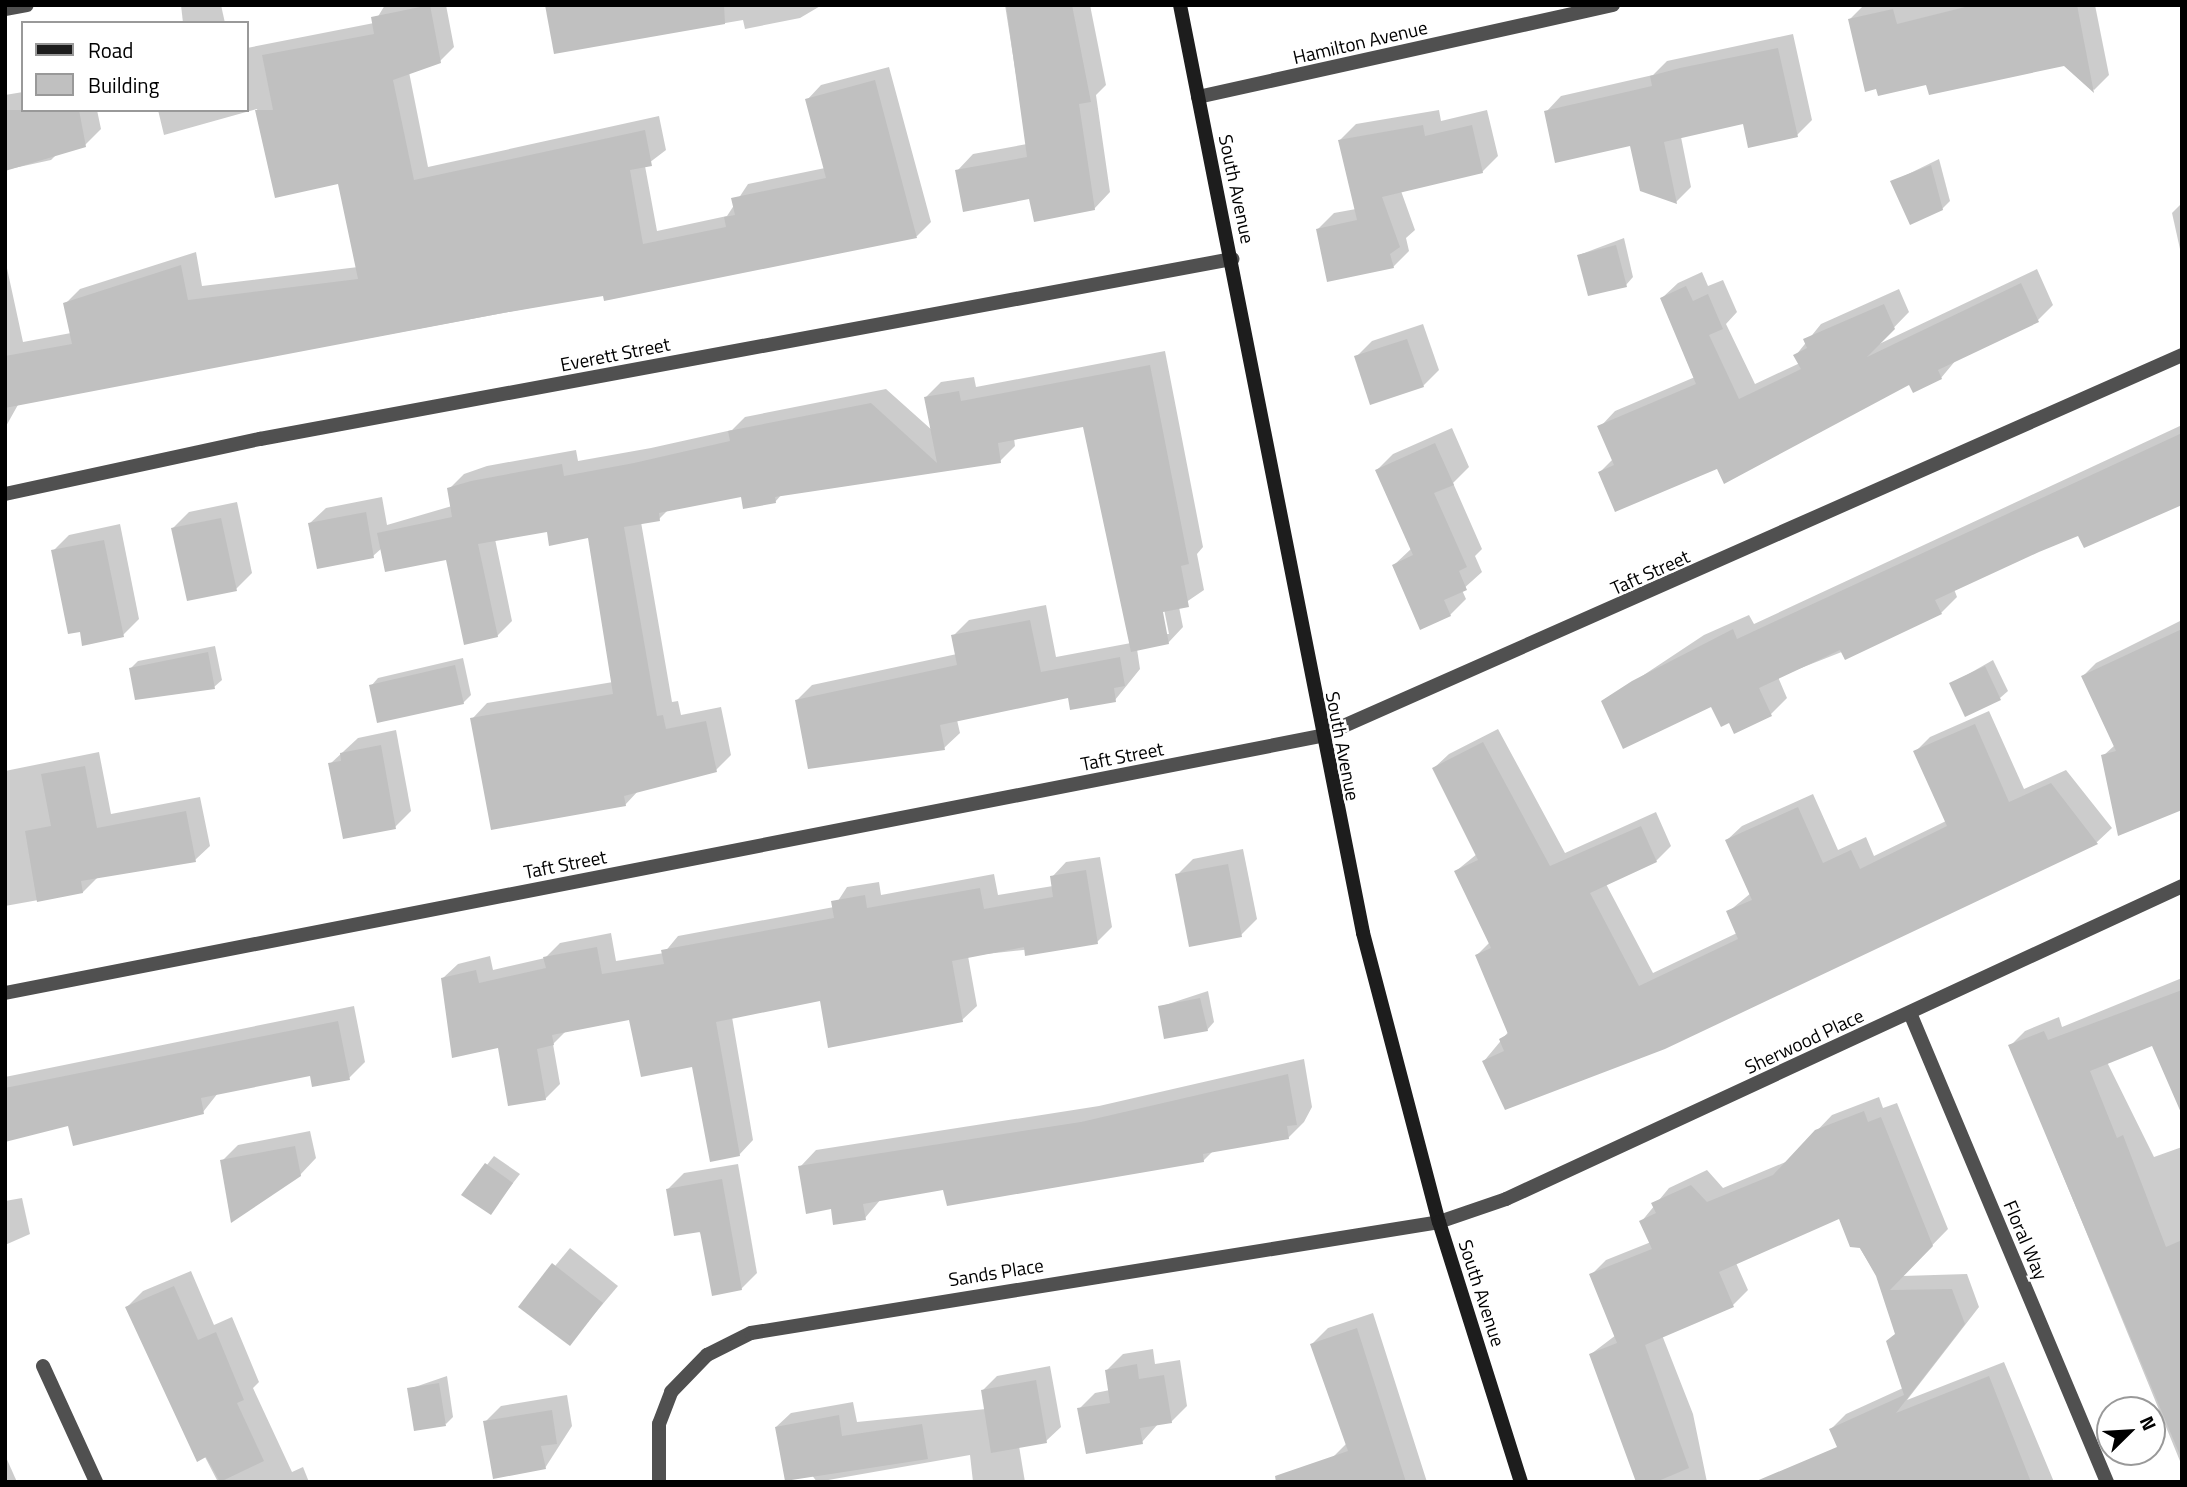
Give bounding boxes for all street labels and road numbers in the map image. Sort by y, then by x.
street label: Hamilton Avenue [1291,15,1429,69]
street label: South Avenue [1214,132,1260,246]
street label: Everett Street [558,332,672,376]
street label: Taft Street [1607,545,1693,599]
street label: South Avenue [1321,689,1365,803]
street label: Taft Street [1079,737,1165,775]
street label: Taft Street [522,845,608,883]
street label: Sherwood Place [1741,1004,1867,1078]
street label: Floral Way [1999,1197,2053,1283]
street label: South Avenue [1454,1237,1510,1349]
street label: Sands Place [947,1253,1045,1291]

